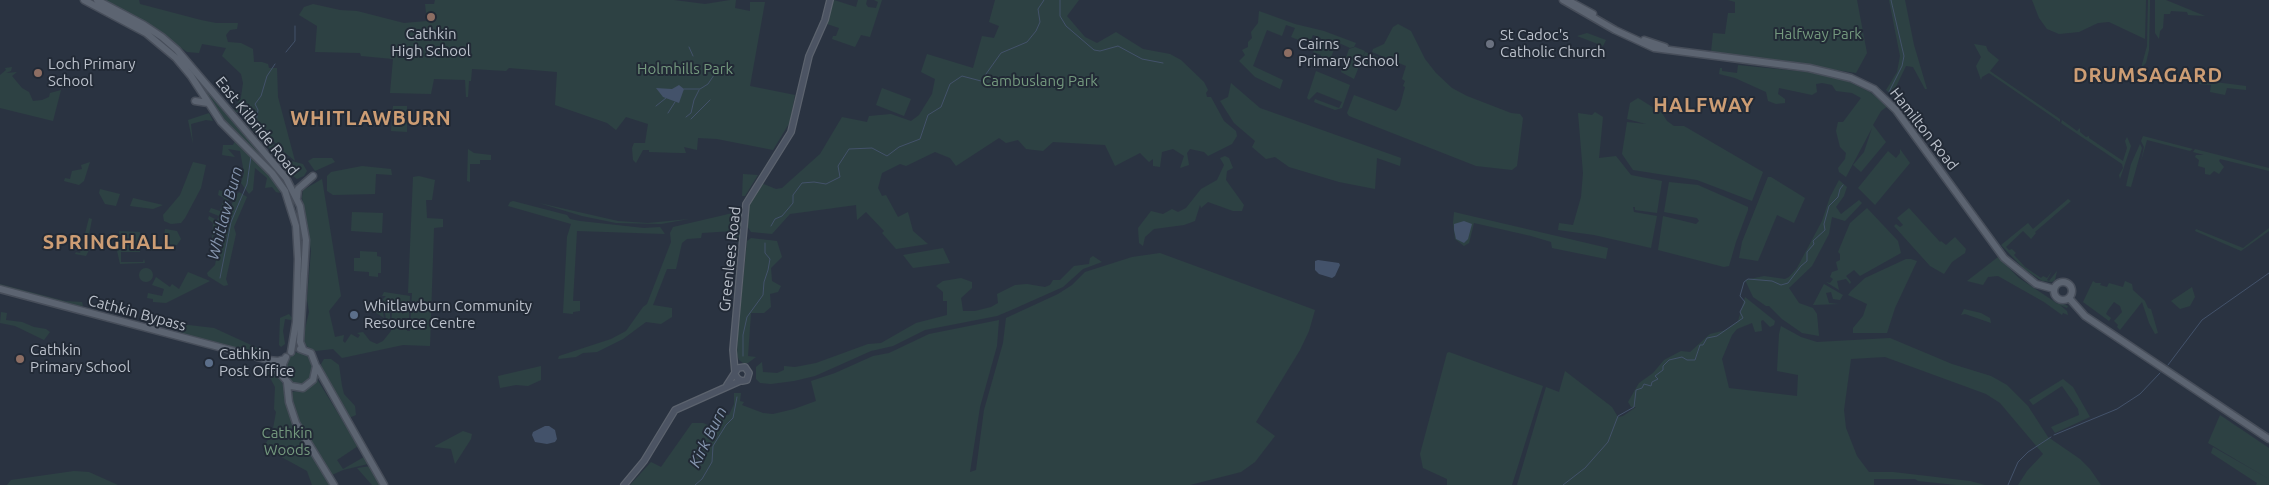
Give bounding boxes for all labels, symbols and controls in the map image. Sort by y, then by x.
marker: Cathkin High School [425,11,437,23]
place label: Cathkin High School [391,25,471,60]
park label: Halfway Park [1774,25,1862,43]
place label: St Cadoc's Catholic Church [1500,26,1606,61]
place label: Cairns Primary School [1298,35,1399,70]
marker: St Cadoc's Catholic Church [1484,38,1496,50]
marker: Cairns Primary School [1282,47,1294,59]
place label: Loch Primary School [48,55,136,90]
park label: Holmhills Park [637,60,733,78]
district label: DRUMSAGARD [2072,63,2224,87]
marker: Loch Primary School [32,67,44,79]
park label: Cambuslang Park [982,72,1098,90]
street label: East Kilbride Road [212,73,302,179]
street label: Hamilton Road [1886,84,1962,174]
district label: HALFWAY [1652,93,1756,117]
district label: WHITLAWBURN [289,106,453,130]
water label: Whitlaw Burn [203,164,247,262]
street label: Greenlees Road [716,205,744,313]
district label: SPRINGHALL [42,230,176,254]
street label: Cathkin Bypass [86,291,188,335]
place label: Whitlawburn Community Resource Centre [364,297,532,332]
marker: Whitlawburn Community Resource Centre [348,309,360,321]
place label: Cathkin Primary School [30,341,131,376]
place label: Cathkin Post Office [219,345,294,380]
marker: Cathkin Primary School [14,353,26,365]
marker: Cathkin Post Office [203,357,215,369]
water label: Kirk Burn [685,403,731,471]
park label: Cathkin Woods [261,424,313,459]

